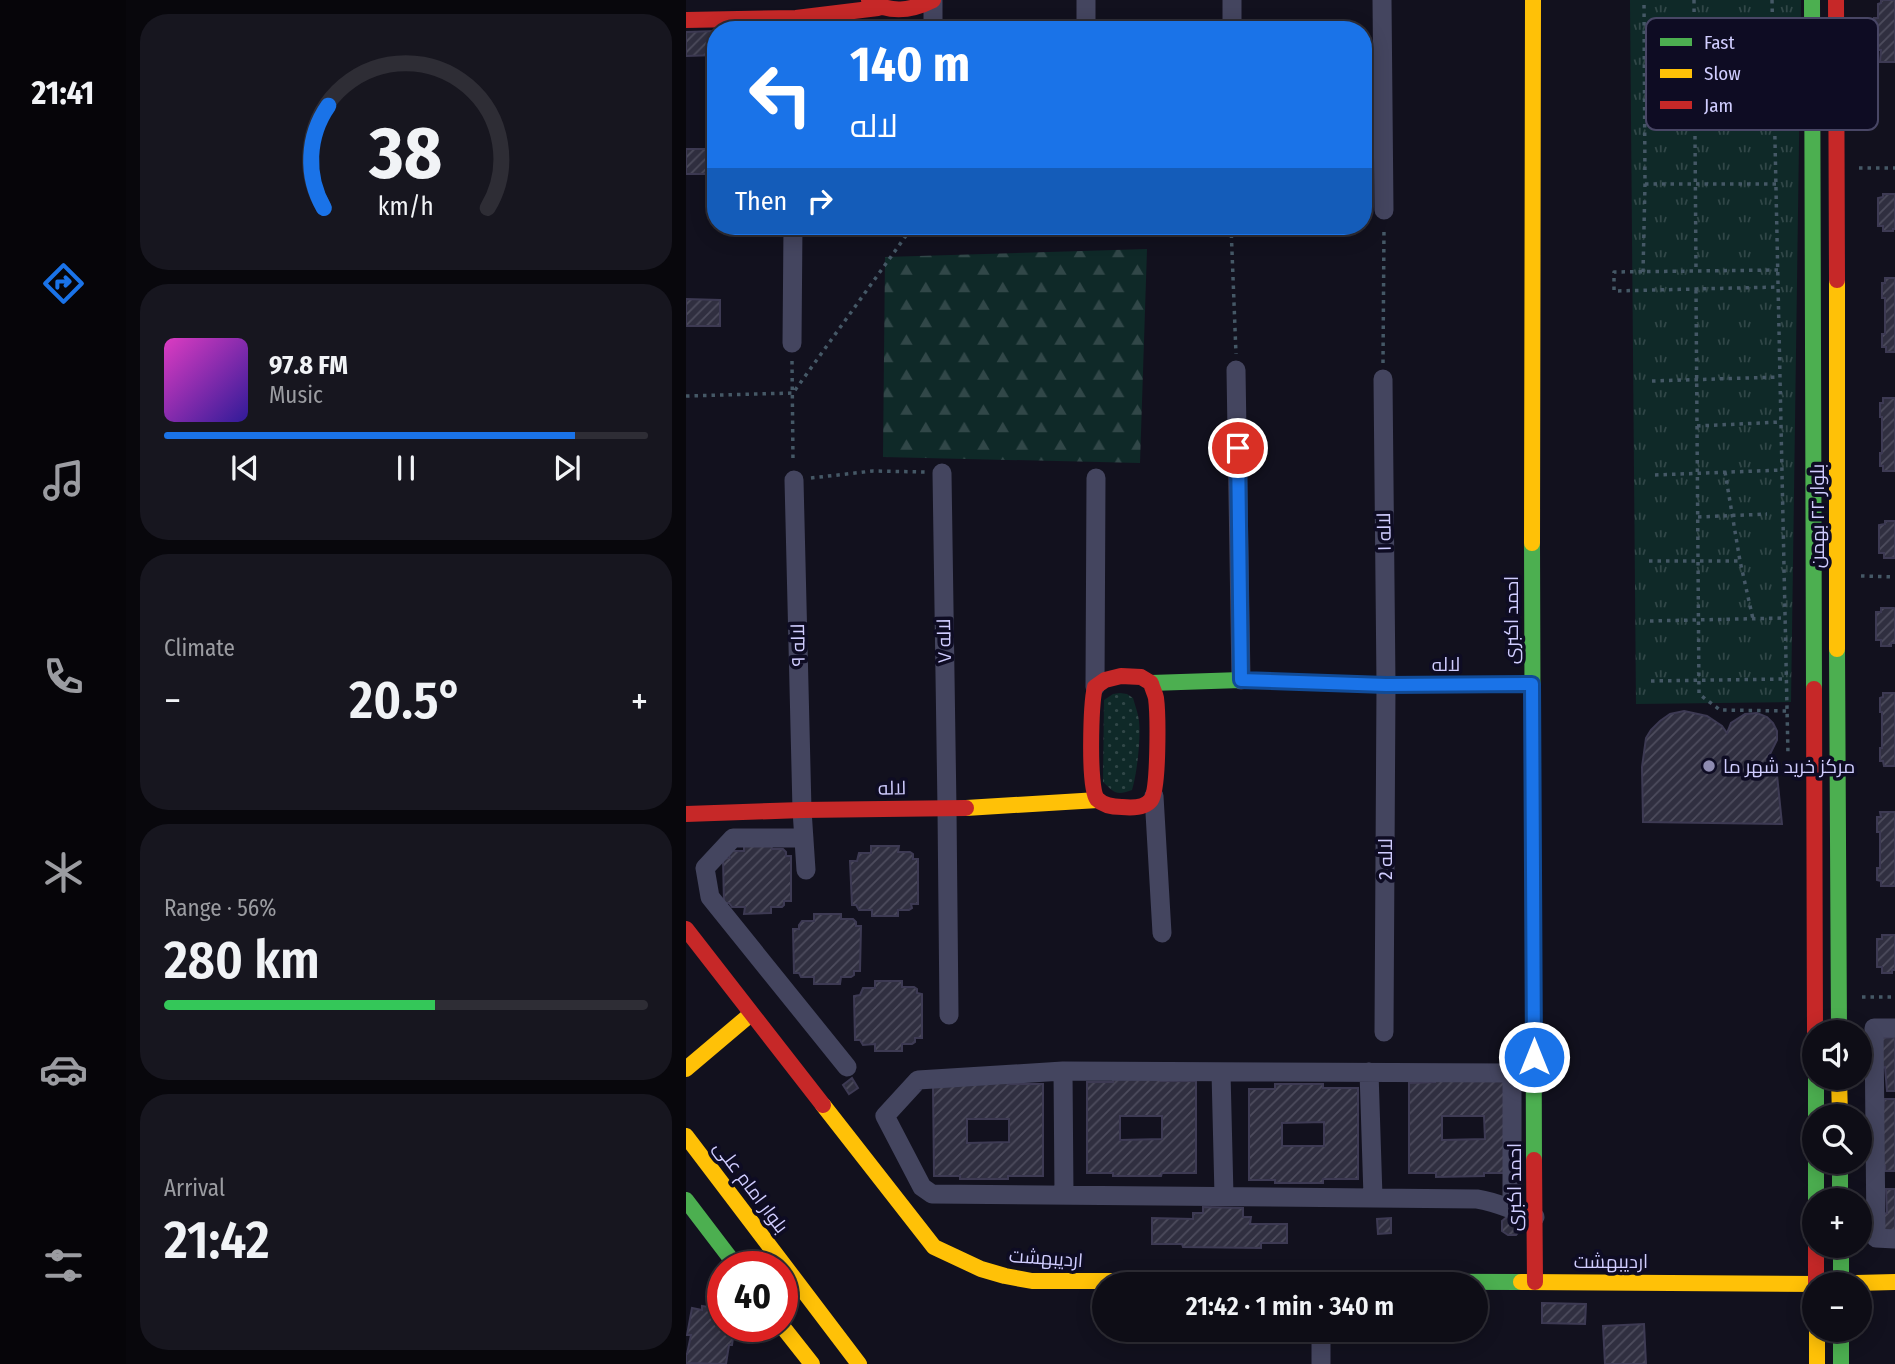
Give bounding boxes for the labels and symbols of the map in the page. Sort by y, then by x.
legend [1646,18,1878,130]
text: Fast [1704,31,1735,54]
text: Slow [1704,62,1741,85]
text: Jam [1704,94,1733,117]
pin [1208,418,1268,478]
street label: بلوار ۲۲ بهمن [1806,464,1829,568]
street label: لاله ۱ [1372,512,1396,552]
street label: احمد اکبری [1500,576,1523,664]
street label: لاله ۷ [932,618,956,664]
street label: لاله ۹ [786,623,810,667]
street label: لاله [1432,653,1460,676]
place label: مرکز خرید شهر ما [1723,755,1855,778]
marker: مرکز خرید شهر ما [1701,758,1717,774]
street label: لاله [878,776,906,800]
street label: لاله 2 [1374,838,1397,880]
position arrow [1497,1020,1571,1094]
street label: بلوار امام علی [707,1136,793,1239]
street label: احمد اکبری [1503,1143,1526,1231]
street label: اردیبهشت [1008,1244,1084,1272]
street label: اردیبهشت [1574,1250,1648,1273]
speed limit sign: 40 [707,1251,798,1342]

